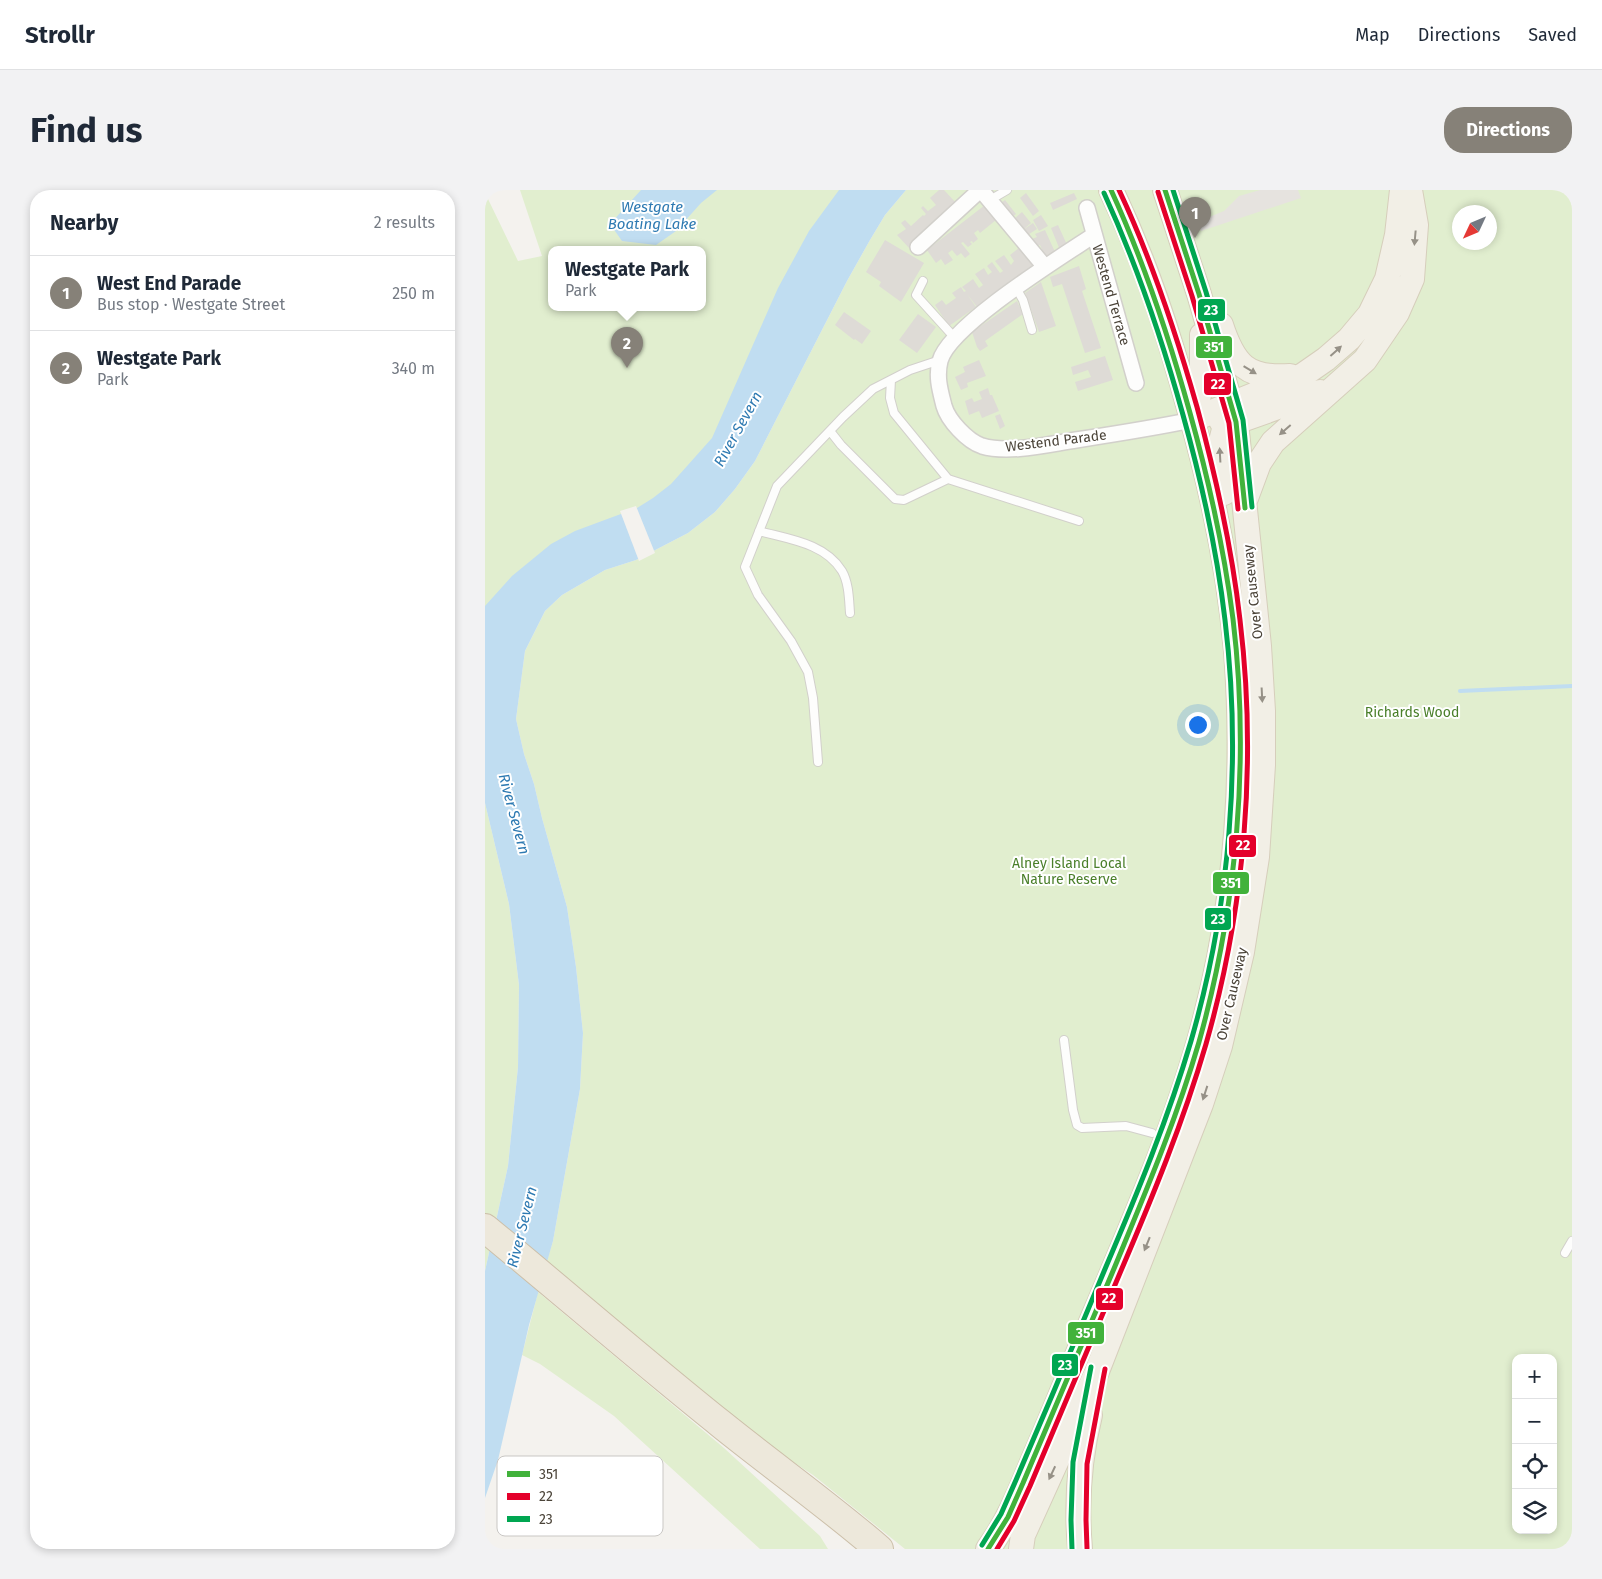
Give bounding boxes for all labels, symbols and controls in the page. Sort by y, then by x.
text: Strollr [25,21,95,49]
text: Map [1355,24,1390,46]
text: Directions [1418,24,1500,46]
text: Saved [1528,24,1577,46]
button: Directions [1444,107,1572,153]
text: Find us [30,109,142,151]
pin: 1 [1179,197,1211,238]
water label: Westgate Boating Lake [608,198,696,233]
north arrow [1452,205,1497,250]
text: Nearby [50,210,118,236]
text: 2 results [374,213,435,232]
one-way arrow [1411,230,1419,246]
street label: Westend Terrace [1088,242,1134,348]
popup [548,246,706,311]
text: Westgate Park [565,258,689,281]
text: West End Parade [97,272,241,295]
text: Park [565,281,597,300]
text: 1 [62,284,70,303]
text: 250 m [392,284,435,303]
text: Bus stop · Westgate Street [97,295,285,314]
line badge: 23 [1197,298,1226,322]
text: 23 [1204,302,1218,319]
pin: 2 [611,327,643,368]
line badge: 351 [1195,335,1233,359]
text: 351 [1203,339,1224,356]
one-way arrow [1329,345,1341,357]
text: Westgate Park [97,347,221,370]
text: 2 [62,359,70,378]
text: 340 m [392,359,435,378]
one-way arrow [1243,365,1256,374]
text: Park [97,370,129,389]
line badge: 22 [1203,372,1232,396]
text: 22 [1211,376,1225,393]
water label: River Severn [710,388,766,470]
one-way arrow [1280,424,1292,436]
street label: Westend Parade [1004,426,1108,456]
one-way arrow [1216,447,1224,463]
street label: Over Causeway [1240,544,1266,640]
one-way arrow [1259,687,1267,703]
park label: Richards Wood [1365,704,1459,721]
your location [1185,712,1211,738]
water label: River Severn [495,772,533,856]
line badge: 22 [1228,834,1257,858]
text: 22 [1236,837,1250,854]
park label: Alney Island Local Nature Reserve [1012,855,1126,888]
line badge: 351 [1212,871,1250,895]
text: 351 [1220,875,1241,892]
line badge: 23 [1204,907,1232,931]
text: 23 [1211,911,1225,928]
street label: Over Causeway [1213,946,1251,1042]
one-way arrow [1201,1085,1208,1100]
water label: River Severn [503,1185,541,1269]
one-way arrow [1142,1237,1150,1251]
line badge: 22 [1095,1287,1124,1311]
text: 22 [1102,1290,1116,1307]
line badge: 351 [1067,1321,1105,1345]
text: 351 [1075,1325,1096,1342]
line badge: 23 [1051,1353,1079,1377]
map controls [1512,1354,1557,1534]
button: + [1512,1354,1557,1399]
text: 23 [1058,1357,1072,1374]
button: − [1512,1399,1557,1444]
button: locate [1512,1444,1557,1489]
legend [497,1456,663,1536]
text: 351 [539,1466,558,1483]
one-way arrow [1047,1466,1055,1480]
text: 22 [539,1488,553,1505]
button: layers [1512,1489,1557,1534]
text: 23 [539,1511,553,1528]

